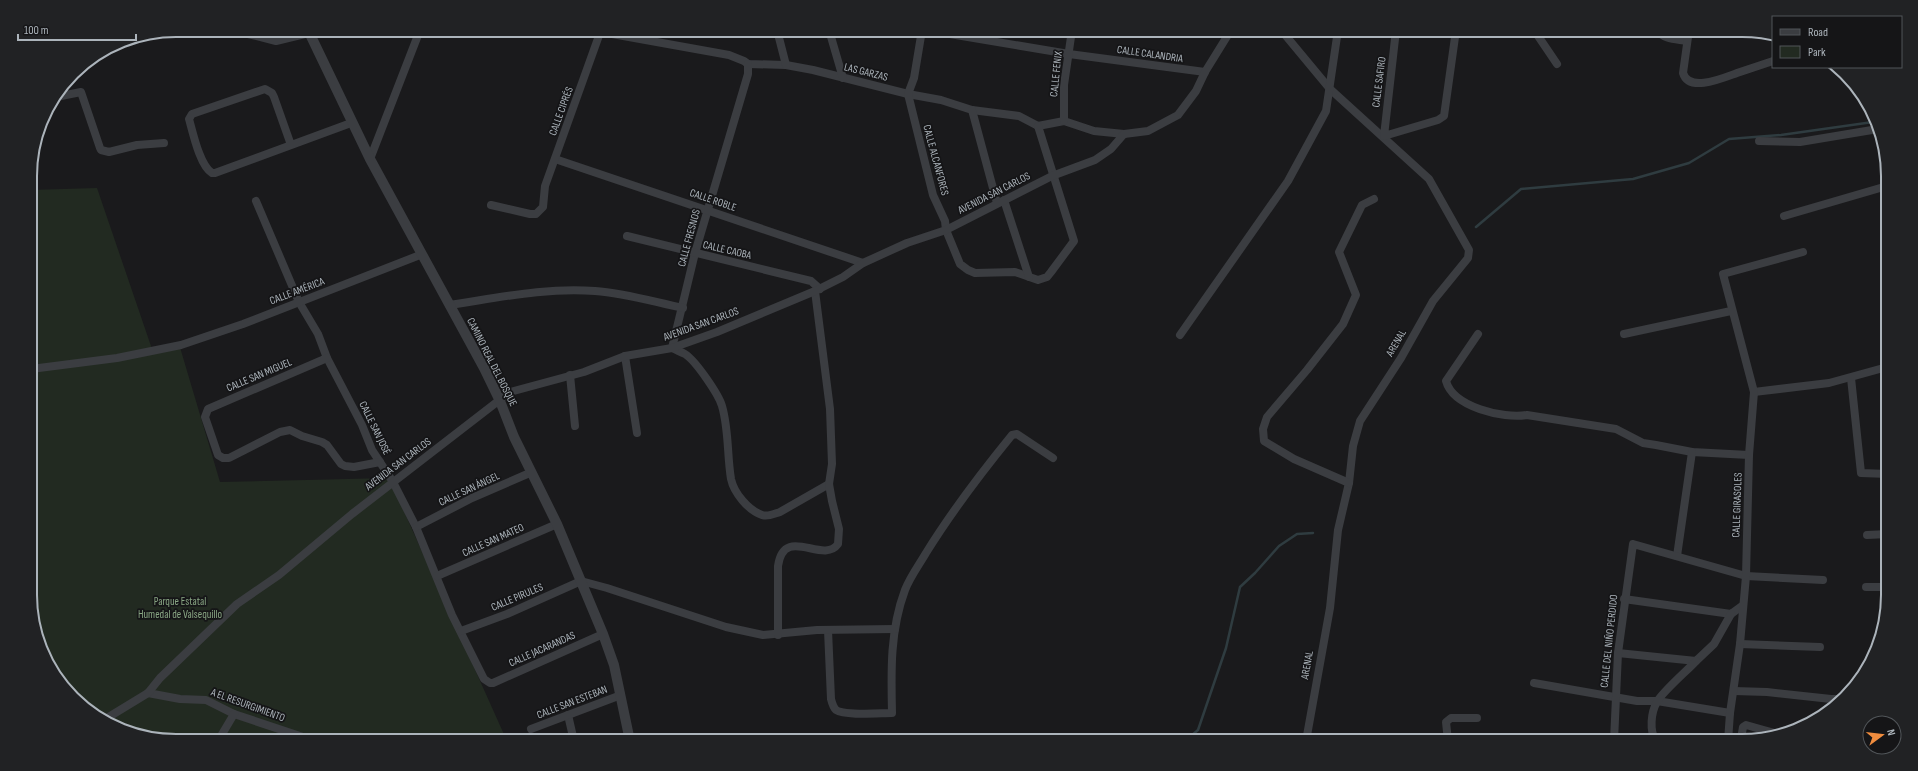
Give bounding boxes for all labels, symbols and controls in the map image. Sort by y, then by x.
scale bar [18,16,136,42]
legend [1772,16,1902,68]
text: 100 m [24,23,49,38]
text: Road [1808,25,1828,40]
street label: CALLE CALANDRIA [1116,43,1184,65]
text: Park [1808,45,1826,60]
street label: CALLE FENIX [1047,50,1065,97]
street label: CALLE SAFIRO [1369,56,1389,108]
street label: LAS GARZAS [843,60,889,84]
street label: CALLE CIPRÉS [546,85,576,137]
street label: CALLE ALCANFORES [920,123,952,197]
street label: AVENIDA SAN CARLOS [955,169,1033,217]
street label: CALLE ROBLE [688,186,738,214]
street label: CALLE FRESNOS [675,208,703,268]
street label: CALLE CAOBA [701,238,753,262]
street label: CALLE AMÉRICA [268,275,326,307]
street label: AVENIDA SAN CARLOS [661,304,741,344]
street label: CAMINO REAL DEL BOSQUE [464,315,520,409]
street label: ARENAL [1383,327,1409,360]
street label: CALLE SAN MIGUEL [224,355,294,395]
street label: CALLE SAN JOSÉ [356,399,394,457]
street label: AVENIDA SAN CARLOS [362,435,434,494]
street label: CALLE SAN ÁNGEL [436,469,502,509]
street label: CALLE GIRASOLES [1729,472,1745,538]
street label: CALLE SAN MATEO [460,521,526,559]
street label: CALLE PIRULES [489,580,545,614]
street label: CALLE DEL NIÑO PERDIDO [1597,594,1620,688]
park label: Parque Estatal Humedal de Valsequillo [138,595,223,621]
street label: CALLE JACARANDAS [507,628,578,669]
street label: ARENAL [1298,650,1316,681]
street label: CALLE SAN ESTEBAN [535,683,609,721]
street label: A EL RESURGIMIENTO [208,685,287,724]
north arrow [1862,715,1902,755]
text: N [1884,728,1898,737]

